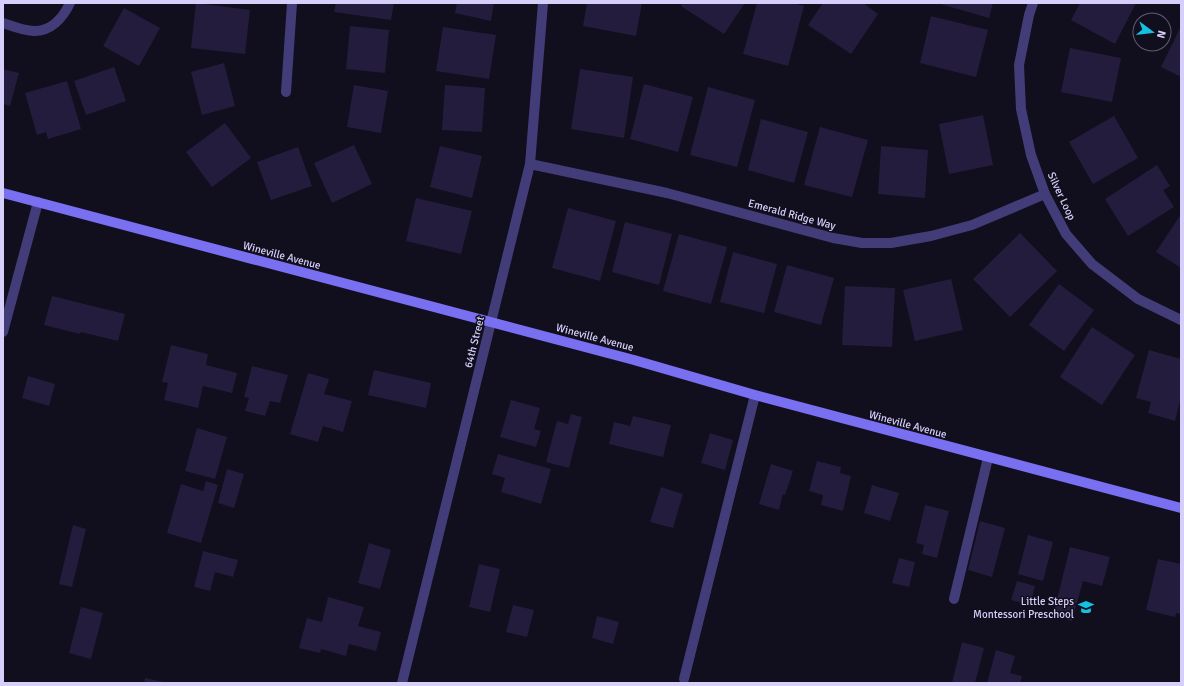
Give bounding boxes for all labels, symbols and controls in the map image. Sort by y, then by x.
north arrow [1132,12,1172,52]
text: N [1154,29,1168,40]
street label: Silver Loop [1045,170,1078,223]
street label: Emerald Ridge Way [747,197,838,233]
street label: Wineville Avenue [241,239,322,272]
street label: 64th Street [462,315,487,369]
street label: Wineville Avenue [554,321,635,354]
street label: Wineville Avenue [867,408,948,441]
place label: Little Steps Montessori Preschool [973,595,1074,621]
school or university icon: Little Steps Montessori Preschool [1077,598,1095,616]

